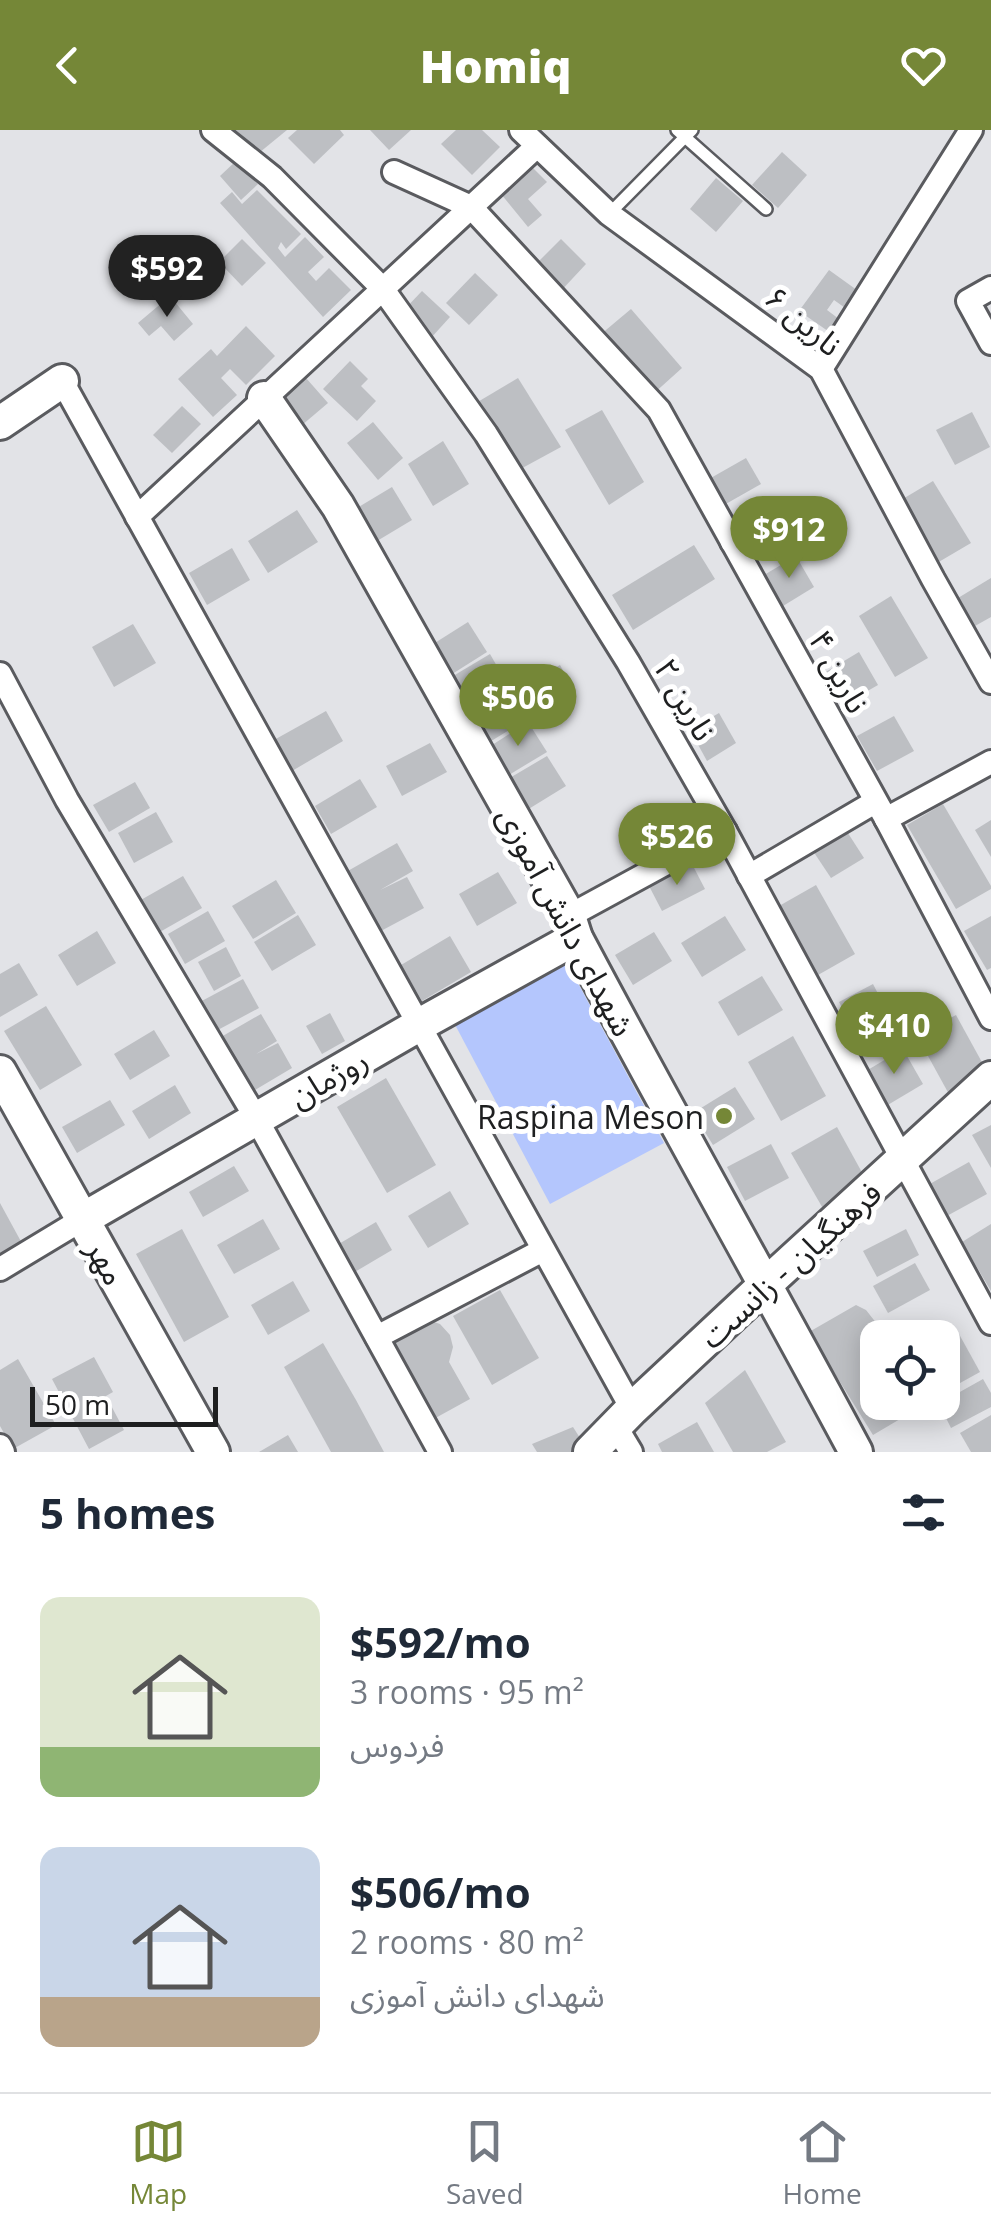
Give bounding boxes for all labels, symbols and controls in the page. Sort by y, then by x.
text: Homiq [420,35,571,96]
icon: back [40,38,95,93]
icon: heart [896,38,951,93]
pin: $592 [108,235,226,320]
text: $592 [130,246,204,289]
street label: نارین ۶ [756,275,852,365]
pin: $912 [730,496,848,581]
text: $912 [752,507,826,550]
street label: نارین ۴ [800,622,880,720]
street label: نارین ۲ [645,650,727,748]
pin: $506 [459,664,577,749]
text: $506 [481,675,555,718]
street label: شهدای دانش آموزی [488,799,646,1043]
pin: $526 [618,803,736,888]
text: $526 [640,814,714,857]
pin: $410 [835,992,953,1077]
text: $410 [857,1003,931,1046]
street label: روژمان [281,1037,375,1117]
place label: Raspina Meson [477,1095,704,1138]
marker: Raspina Meson [713,1105,735,1127]
street label: فرهنگیان - زانست [690,1171,890,1357]
street label: مهر [77,1231,137,1292]
map controls [860,1320,960,1420]
button: locate [860,1320,960,1420]
scale bar [30,1382,218,1426]
text: 50 m [45,1385,110,1423]
text: 5 homes [40,1484,215,1541]
icon: filters [896,1485,951,1540]
text: $592/mo [350,1613,531,1670]
icon: home [120,1637,240,1757]
text: 3 rooms · 95 m² [350,1670,584,1713]
text: فردوس [350,1723,444,1766]
text: $506/mo [350,1863,531,1920]
icon: home [120,1887,240,2007]
text: 2 rooms · 80 m² [350,1920,584,1963]
text: شهدای دانش آموزی [350,1973,604,2016]
tab: Map [129,2114,187,2212]
tab: Saved [446,2114,524,2212]
tab: Home [782,2114,862,2212]

